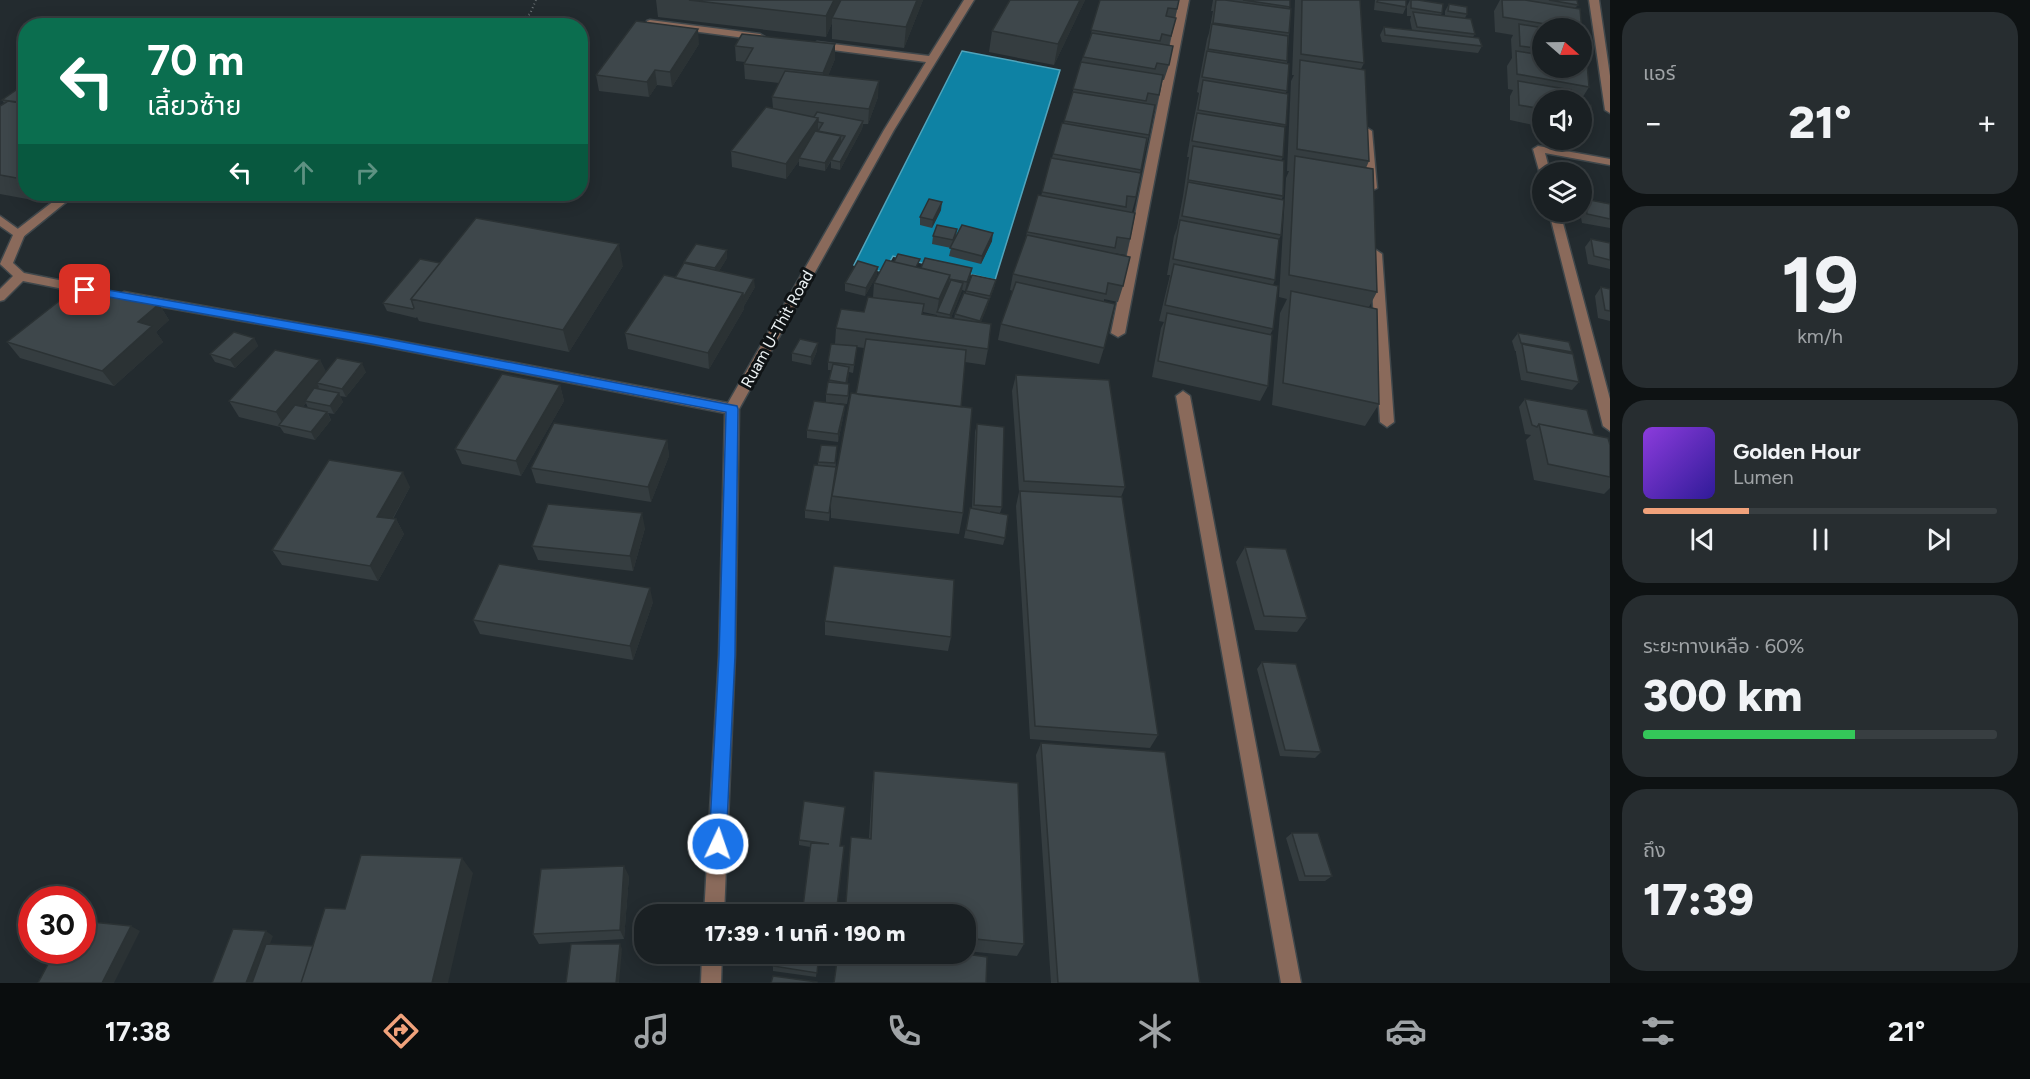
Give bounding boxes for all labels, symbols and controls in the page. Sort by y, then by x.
north arrow [1532,18,1592,78]
map controls [1532,18,1592,222]
text: 70 m [147,35,244,86]
icon: left [48,42,126,120]
text: แอร์ [1643,61,1675,85]
text: เลี้ยวซ้าย [147,89,241,122]
button: sound [1532,90,1592,150]
text: 21° [1789,95,1851,149]
text: − [1643,103,1664,142]
text: + [1976,103,1997,142]
icon: left [224,156,257,189]
icon: ahead [287,156,320,189]
icon: right [350,156,383,189]
button: layers [1532,162,1592,222]
text: 19 [1781,238,1859,332]
pin [59,264,110,315]
street label: Ruam U-Thit Road [737,267,817,391]
icon: arrive [68,273,101,306]
text: km/h [1797,324,1843,348]
text: Golden Hour [1733,438,1861,465]
text: Lumen [1733,465,1794,489]
icon: previous [1686,523,1719,556]
icon: pause [1804,523,1837,556]
icon: next [1922,523,1955,556]
text: ระยะทางเหลือ · 60% [1643,634,1805,658]
text: 300 km [1643,668,1802,722]
position arrow [686,812,750,876]
text: ถึง [1643,838,1666,862]
text: 17:39 [1643,872,1754,926]
speed limit sign: 30 [18,886,96,964]
text: 17:39 · 1 นาที · 190 m [705,920,905,947]
icon: directions [380,1010,422,1052]
icon: music [631,1010,673,1052]
icon: phone [883,1010,925,1052]
icon: climate [1134,1010,1176,1052]
icon: car [1385,1010,1427,1052]
icon: filters [1637,1010,1679,1052]
text: 17:38 [105,1015,171,1048]
text: 21° [1888,1015,1925,1048]

